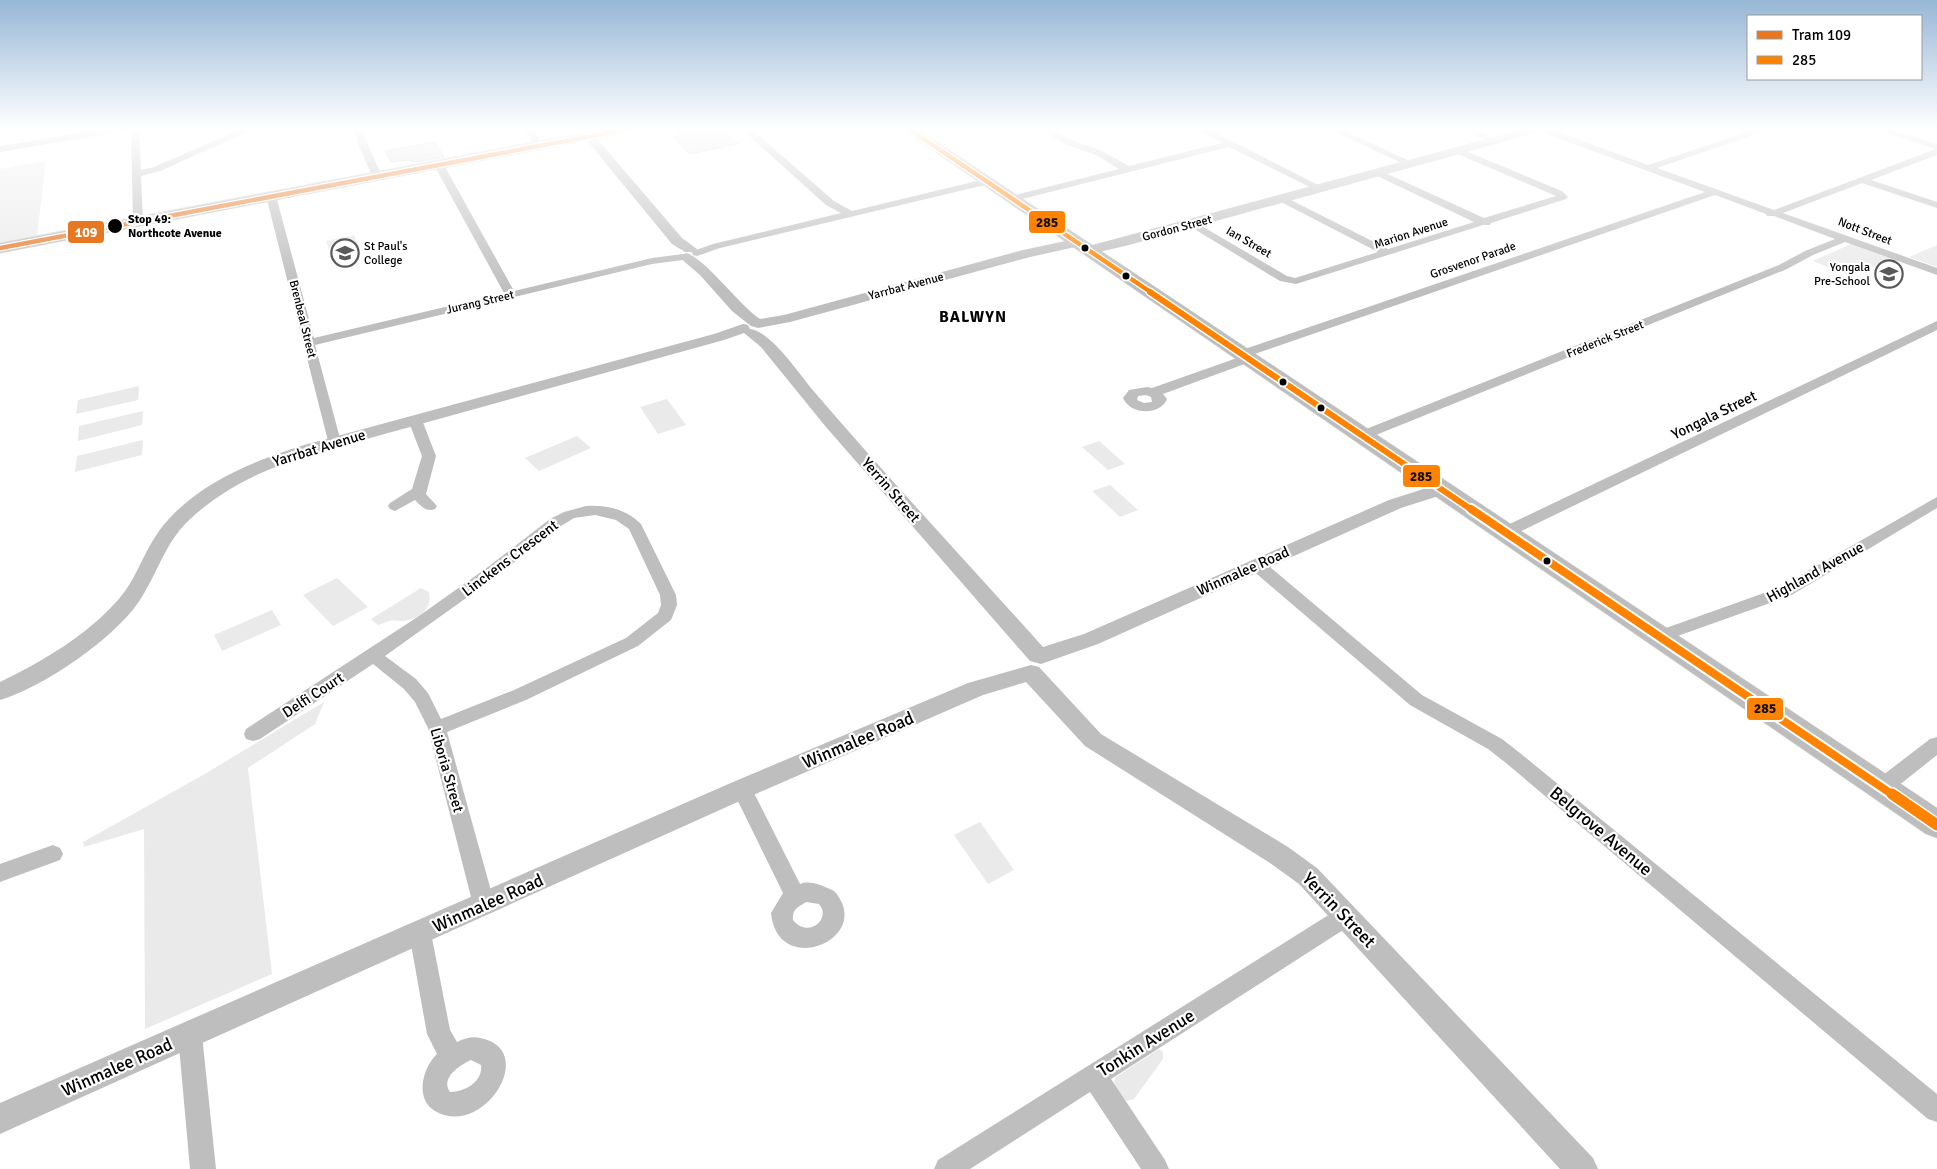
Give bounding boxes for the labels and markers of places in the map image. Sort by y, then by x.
place label: Stop 49: Northcote Avenue [128,212,222,241]
marker: Stop 49: Northcote Avenue [106,217,124,235]
school or university icon: St Paul's College [330,238,360,268]
place label: St Paul's College [364,239,408,268]
unlabelled marker [1080,243,1090,253]
school or university icon: Yongala Pre-School [1874,259,1904,289]
place label: Yongala Pre-School [1814,260,1870,289]
unlabelled marker [1121,271,1131,281]
unlabelled marker [1278,377,1288,387]
unlabelled marker [1316,403,1326,413]
unlabelled marker [1542,556,1552,566]

